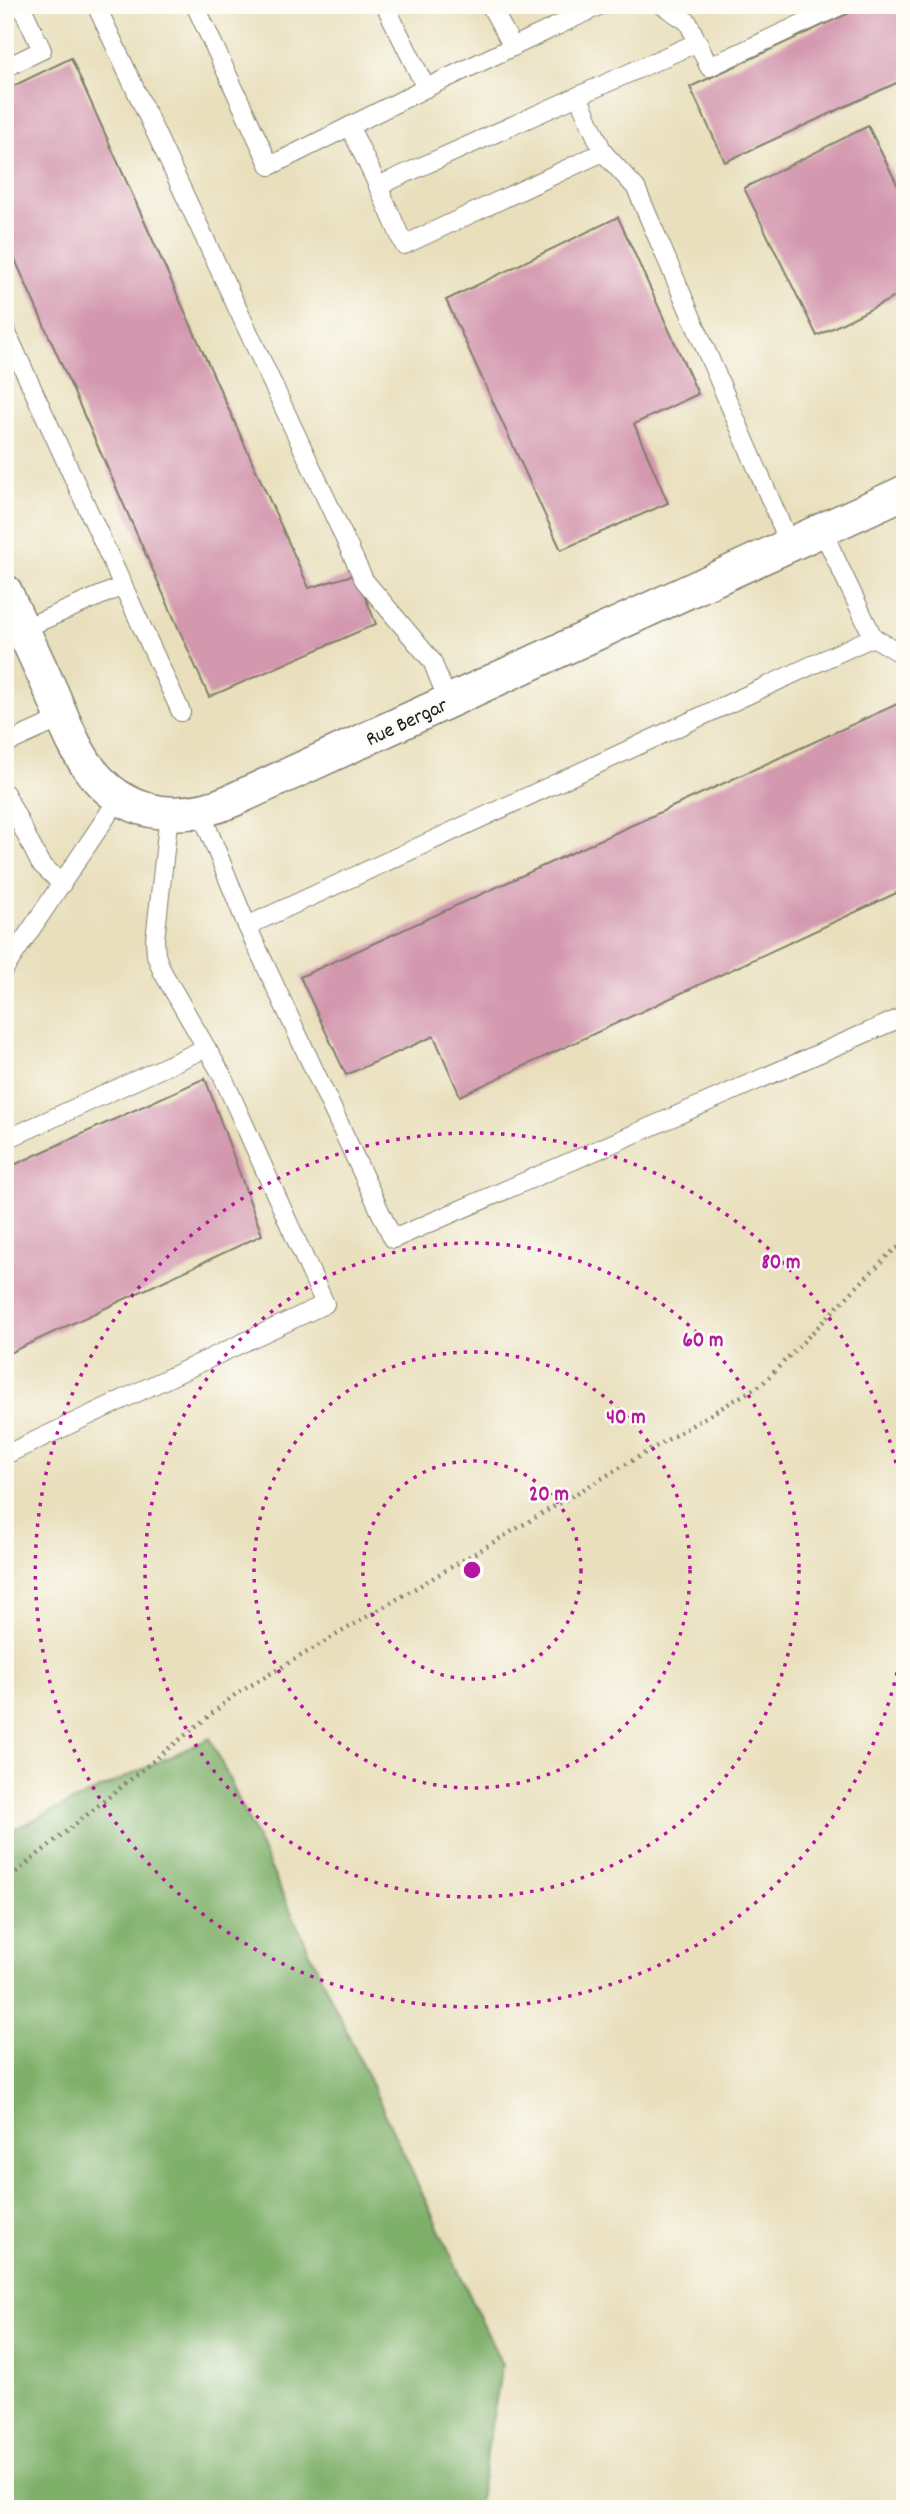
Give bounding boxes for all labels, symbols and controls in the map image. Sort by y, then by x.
street label: Rue Bergar [361,692,453,756]
text: 80 m [761,1249,801,1279]
text: 60 m [683,1327,723,1357]
text: 40 m [606,1404,646,1434]
text: 20 m [529,1481,569,1511]
centre of rings [460,1558,484,1582]

